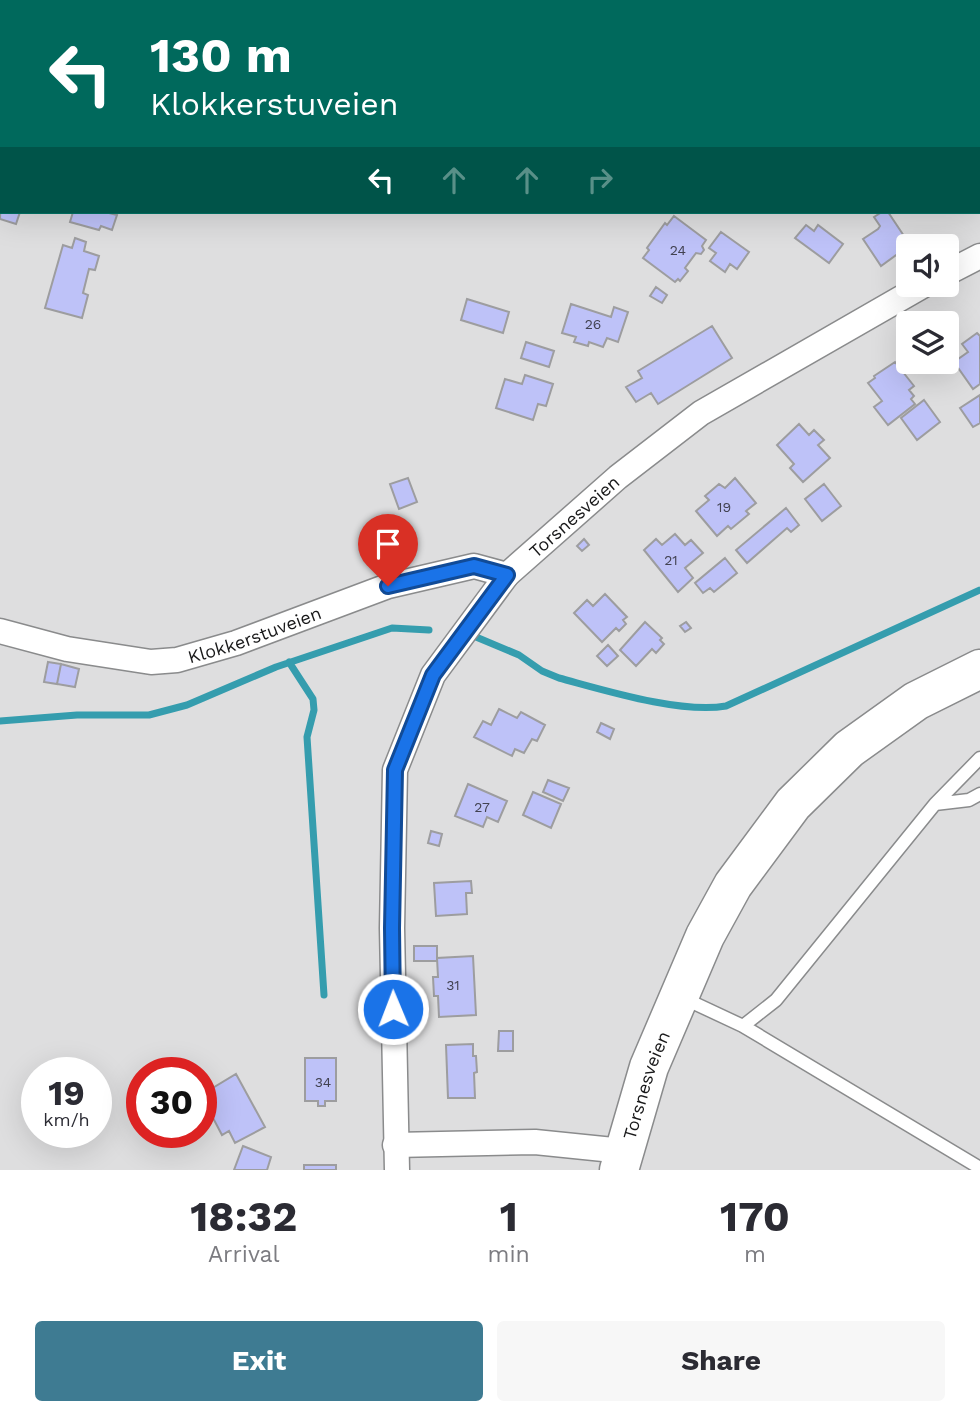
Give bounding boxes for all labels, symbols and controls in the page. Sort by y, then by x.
text: 130 m [150,26,292,84]
icon: left [35,28,126,119]
text: Klokkerstuveien [150,85,398,123]
icon: left [362,161,400,199]
icon: ahead [435,161,473,199]
icon: ahead [508,161,546,199]
icon: right [581,161,619,199]
map controls [896,234,959,374]
button: sound [896,234,959,297]
house number: 24 [670,242,686,258]
button: layers [896,311,959,374]
house number: 26 [585,316,601,332]
street label: Torsnesveien [525,471,623,561]
house number: 19 [717,499,731,515]
pin [358,514,418,586]
icon: arrive [369,525,407,563]
house number: 21 [664,552,678,568]
street label: Klokkerstuveien [185,602,324,667]
house number: 27 [474,799,490,815]
position arrow [356,972,430,1046]
house number: 31 [446,977,460,993]
street label: Torsnesveien [618,1028,674,1142]
speed limit sign: 30 [126,1057,217,1148]
text: 19 [48,1072,85,1114]
house number: 34 [315,1074,331,1090]
text: km/h [43,1109,90,1130]
text: 18:32 [190,1192,297,1241]
text: 1 [500,1192,518,1241]
text: 170 [720,1192,790,1241]
text: Arrival [208,1241,280,1268]
text: min [488,1241,530,1268]
text: m [744,1241,766,1268]
button: Exit [35,1321,483,1401]
button: Share [497,1321,945,1401]

